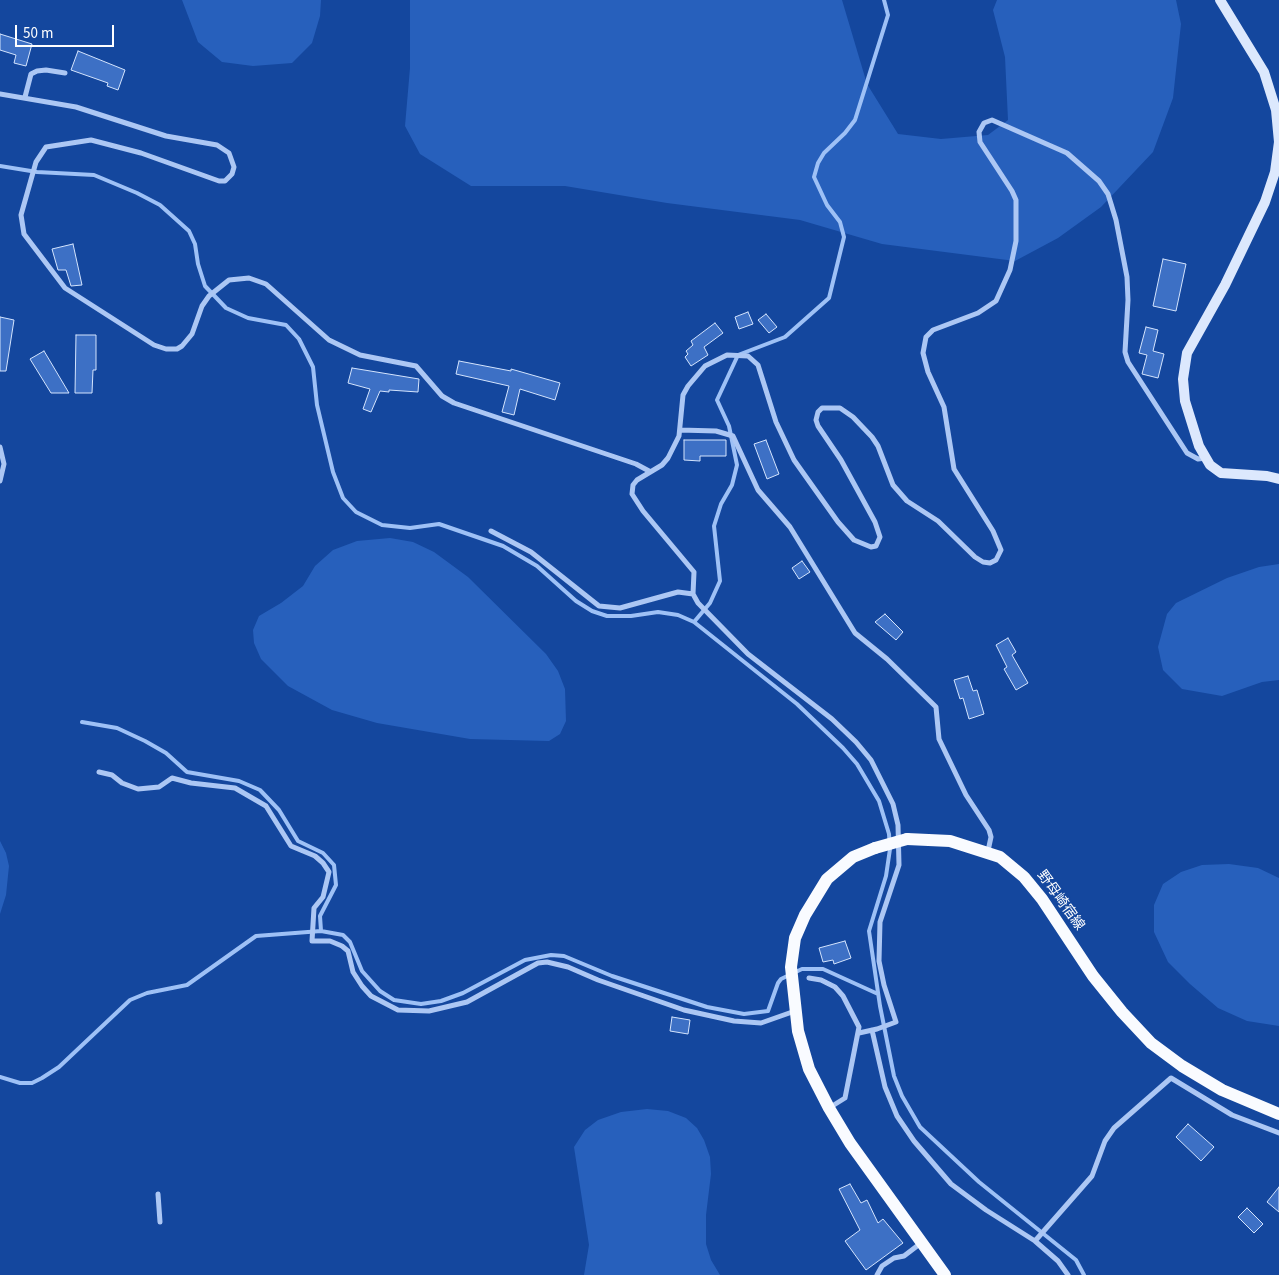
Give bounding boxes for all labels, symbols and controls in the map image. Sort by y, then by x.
scale bar [18,15,116,47]
text: 50 m [23,23,53,44]
street label: 野母崎宿線 [1033,868,1087,934]

